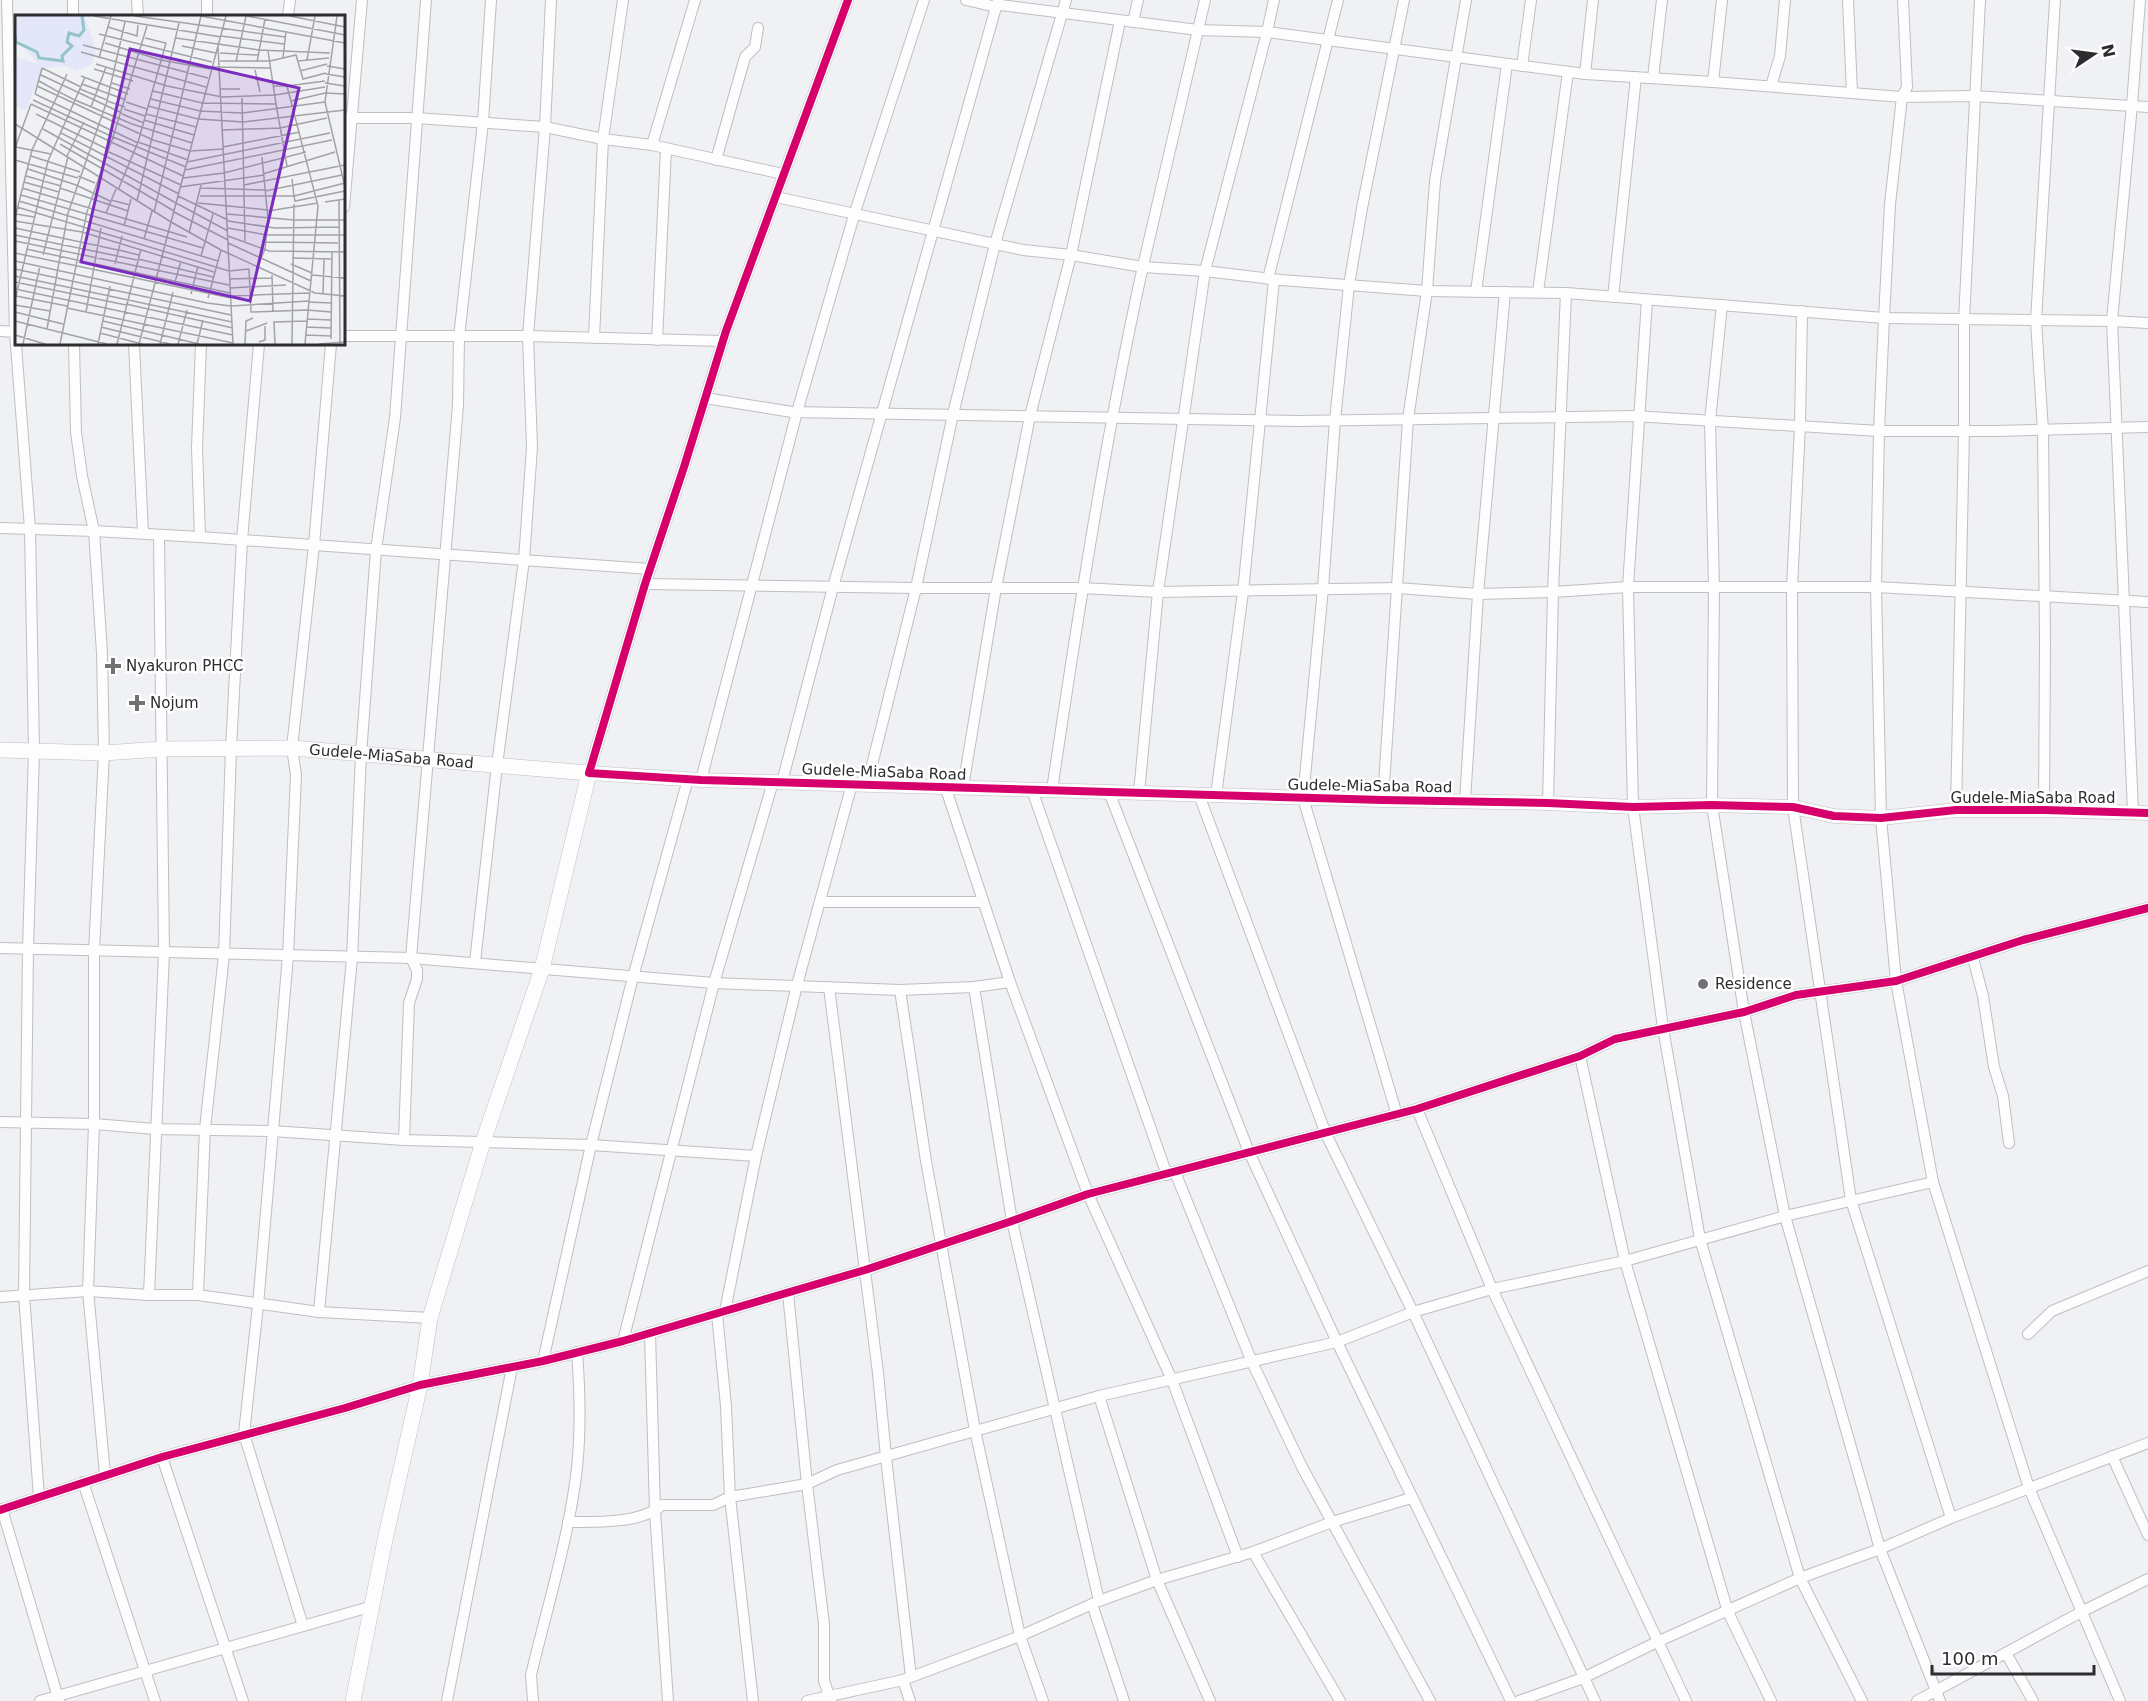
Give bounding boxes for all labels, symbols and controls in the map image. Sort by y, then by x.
inset map [15,15,345,345]
north arrow [2064,24,2124,84]
text: N [2097,42,2119,59]
marker: Nyakuron PHCC [104,657,122,675]
place label: Nyakuron PHCC [126,657,244,675]
marker: Nojum [128,694,146,712]
place label: Nojum [150,694,199,712]
street label: Gudele-MiaSaba Road [309,740,474,772]
street label: Gudele-MiaSaba Road [801,760,967,784]
street label: Gudele-MiaSaba Road [1287,776,1453,796]
street label: Gudele-MiaSaba Road [1951,789,2115,807]
place label: Residence [1715,975,1792,993]
marker: Residence [1696,977,1710,991]
scale bar [1932,1638,2094,1676]
text: 100 m [1941,1648,1999,1669]

